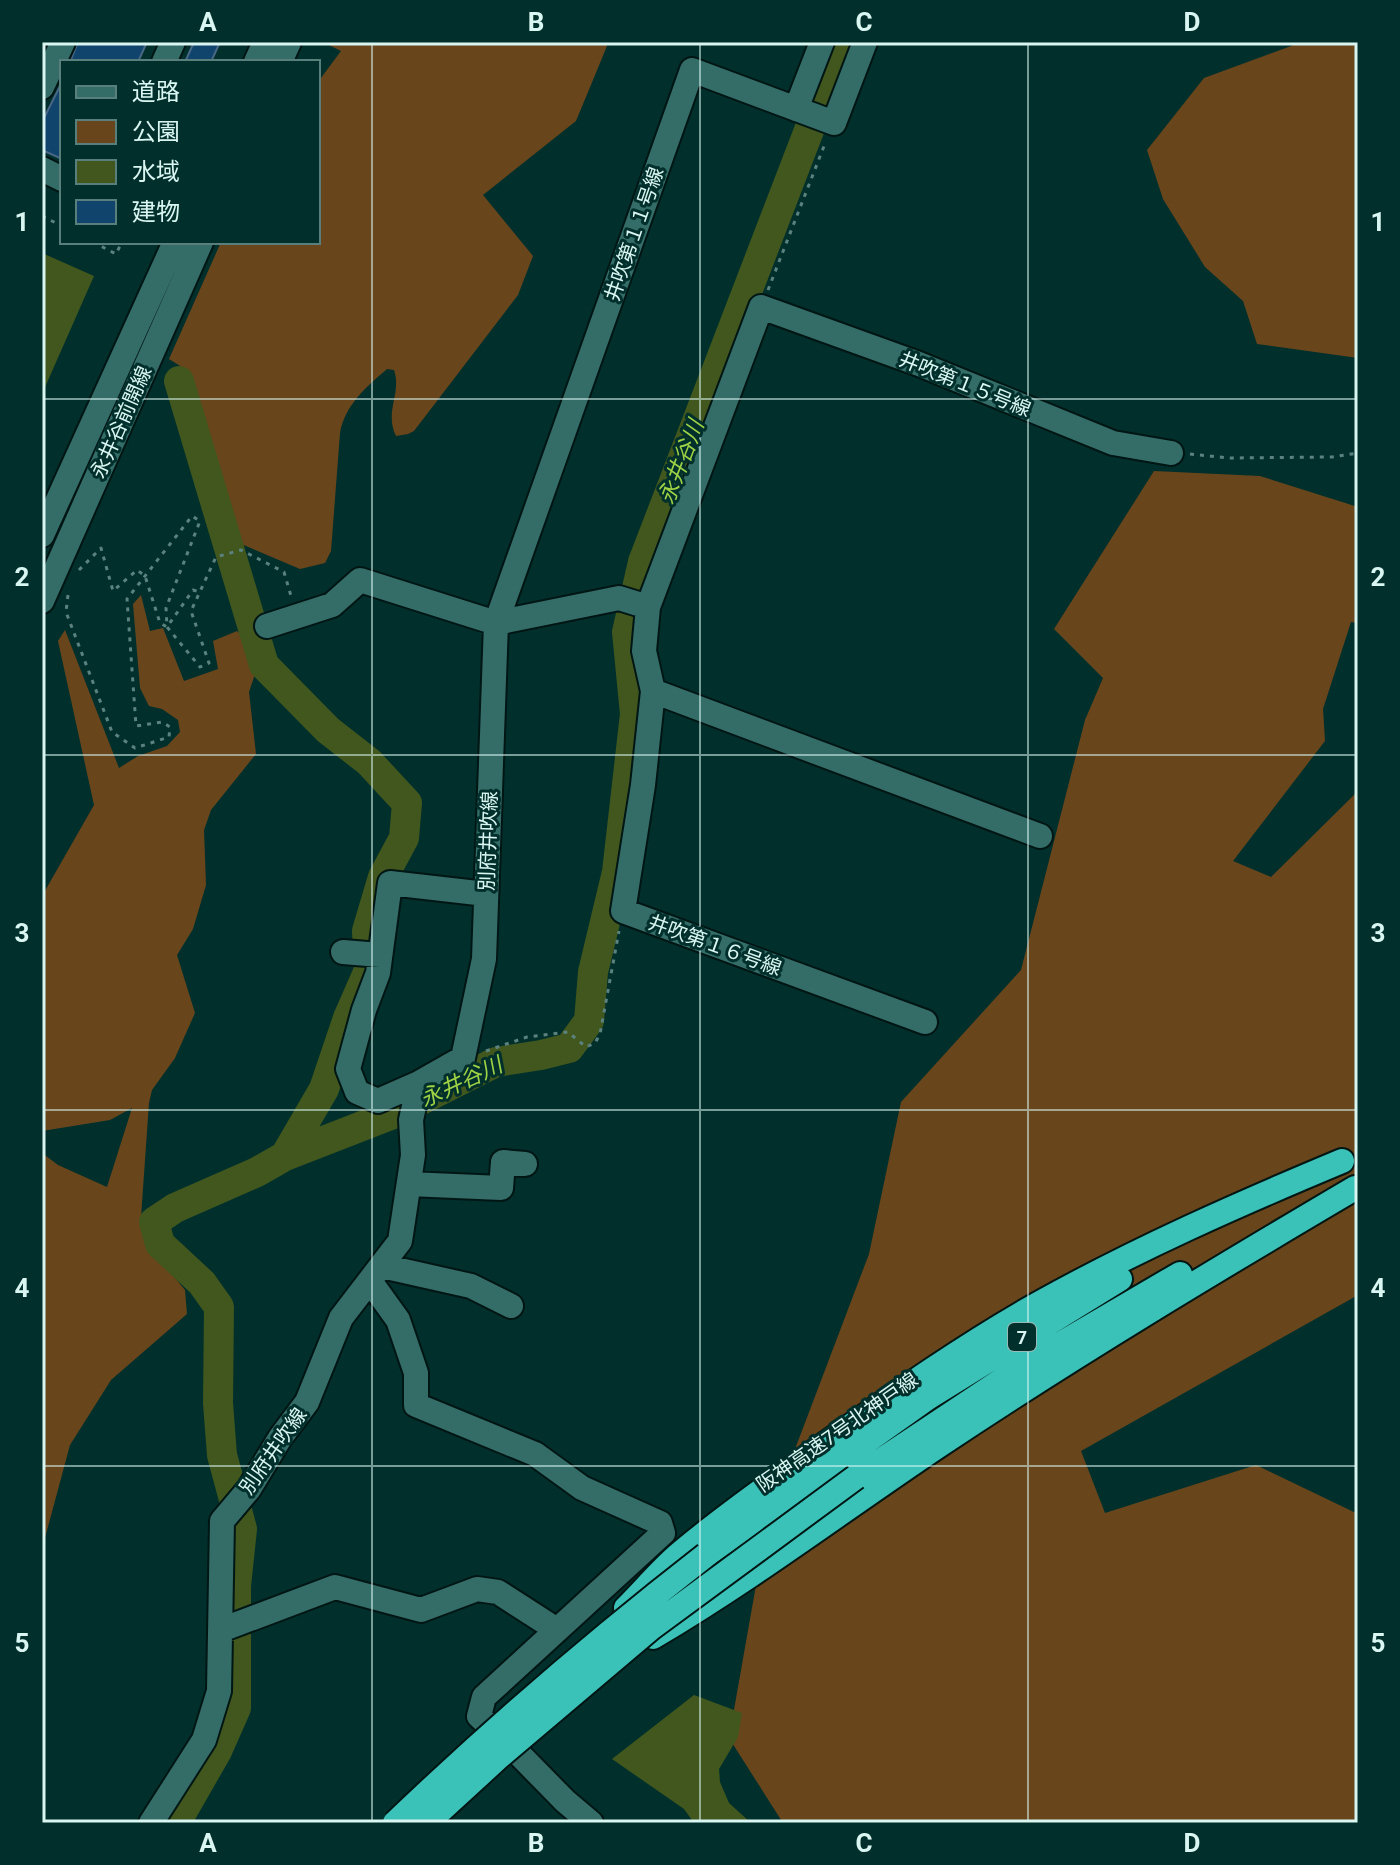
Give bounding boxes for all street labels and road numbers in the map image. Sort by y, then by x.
street label: 井吹第１１号線 [600,164,668,304]
street label: 井吹第１５号線 [896,347,1034,421]
street label: 永井谷前開線 [86,362,156,482]
street label: 別府井吹線 [474,791,502,891]
street label: 井吹第１６号線 [645,910,785,980]
road number: 7 [1008,1323,1036,1351]
street label: 阪神高速7号北神戸線 [752,1367,922,1497]
street label: 別府井吹線 [234,1403,312,1499]

